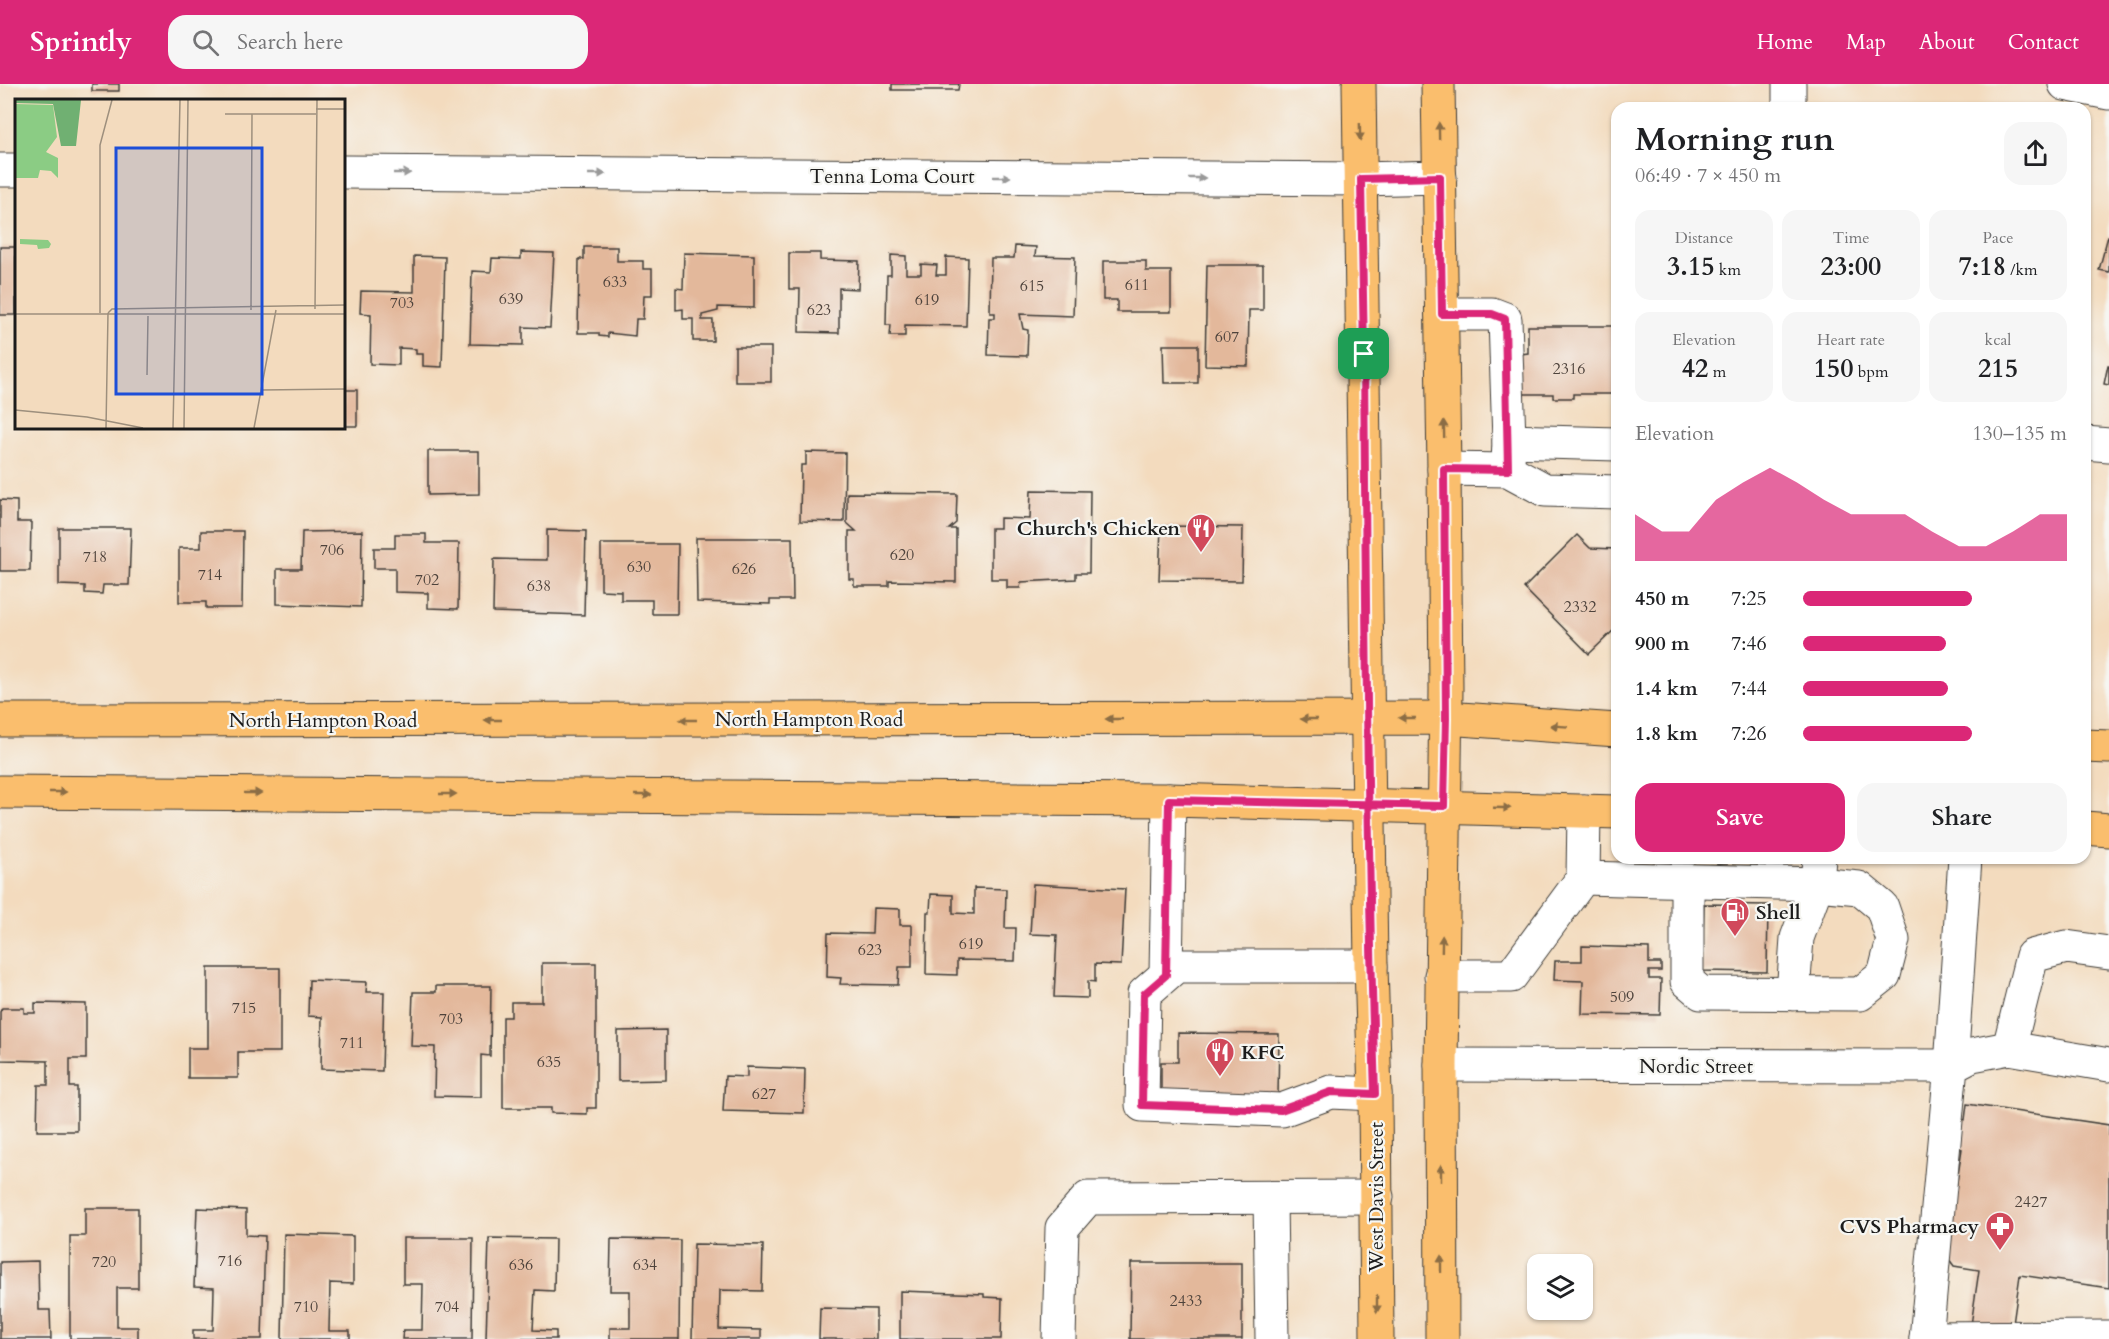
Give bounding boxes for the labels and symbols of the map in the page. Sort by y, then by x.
inset map [15,99,345,429]
one-way arrow [1434,121,1444,140]
one-way arrow [1356,122,1365,141]
street label: Tenna Loma Court [809,163,975,190]
one-way arrow [392,168,411,178]
one-way arrow [587,169,606,179]
one-way arrow [992,172,1011,182]
one-way arrow [1187,173,1206,183]
house number: 633 [603,271,627,293]
house number: 611 [1125,274,1149,296]
house number: 615 [1020,275,1044,297]
house number: 639 [499,288,523,310]
house number: 619 [915,289,939,311]
house number: 703 [390,292,414,314]
house number: 623 [807,299,831,321]
house number: 607 [1215,326,1239,348]
pin [1338,328,1389,379]
house number: 2316 [1553,358,1585,380]
one-way arrow [1439,419,1449,438]
restaurant icon: Church's Chicken [1185,512,1217,554]
place label: Church's Chicken [1017,515,1180,542]
house number: 706 [320,539,344,561]
house number: 620 [890,544,914,566]
house number: 718 [83,546,107,568]
house number: 630 [627,556,651,578]
house number: 626 [732,558,756,580]
house number: 714 [198,564,222,586]
house number: 702 [415,569,439,591]
house number: 638 [527,575,551,597]
house number: 2332 [1564,596,1596,618]
street label: North Hampton Road [715,706,904,733]
street label: North Hampton Road [229,707,418,734]
one-way arrow [1397,713,1416,723]
one-way arrow [1105,714,1124,724]
one-way arrow [1300,714,1319,724]
one-way arrow [484,715,503,725]
one-way arrow [679,715,698,725]
one-way arrow [1549,721,1568,731]
one-way arrow [49,787,68,797]
one-way arrow [244,788,263,798]
one-way arrow [439,789,458,799]
one-way arrow [634,790,653,800]
one-way arrow [1493,804,1512,813]
fuel station icon: Shell [1719,896,1751,938]
place label: Shell [1756,899,1801,926]
house number: 619 [959,933,983,955]
one-way arrow [1437,934,1447,953]
house number: 623 [858,939,882,961]
house number: 509 [1610,986,1634,1008]
house number: 715 [232,997,256,1019]
house number: 703 [439,1008,463,1030]
house number: 711 [340,1032,364,1054]
restaurant icon: KFC [1204,1036,1236,1078]
place label: KFC [1241,1039,1285,1066]
house number: 635 [537,1051,561,1073]
street label: Nordic Street [1639,1053,1754,1080]
house number: 627 [752,1083,776,1105]
street label: West Davis Street [1363,1121,1390,1273]
one-way arrow [1436,1163,1446,1182]
house number: 2427 [2015,1191,2047,1213]
pharmacy icon: CVS Pharmacy [1984,1210,2016,1252]
place label: CVS Pharmacy [1839,1213,1980,1240]
house number: 716 [218,1250,242,1272]
house number: 720 [92,1251,116,1273]
house number: 636 [509,1254,533,1276]
house number: 634 [633,1254,657,1276]
one-way arrow [1437,1255,1446,1274]
house number: 2433 [1170,1290,1202,1312]
one-way arrow [1372,1295,1382,1314]
house number: 710 [294,1296,318,1318]
house number: 704 [435,1296,459,1318]

